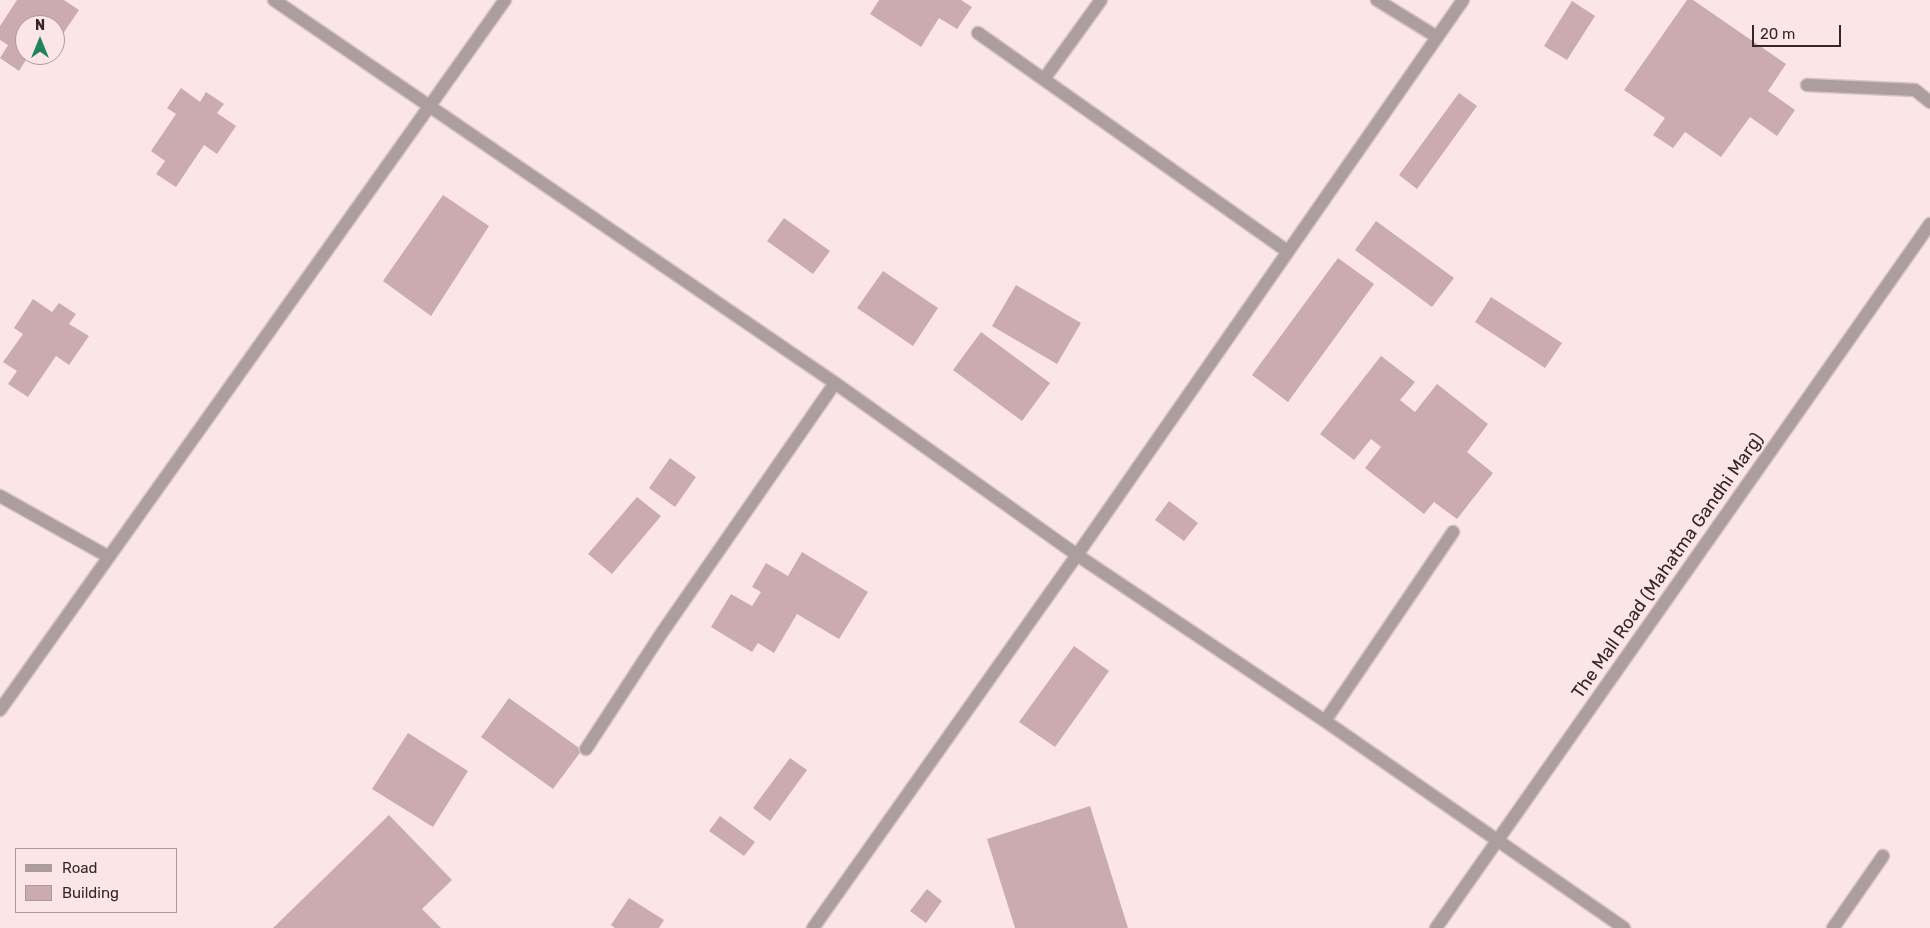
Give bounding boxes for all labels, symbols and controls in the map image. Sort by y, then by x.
north arrow [15,15,65,65]
scale bar [1755,15,1844,47]
text: N [35,17,45,34]
text: 20 m [1760,25,1795,43]
street label: The Mall Road (Mahatma Gandhi Marg) [1568,429,1768,703]
legend [15,848,178,913]
text: Road [62,859,98,877]
text: Building [62,884,119,902]

